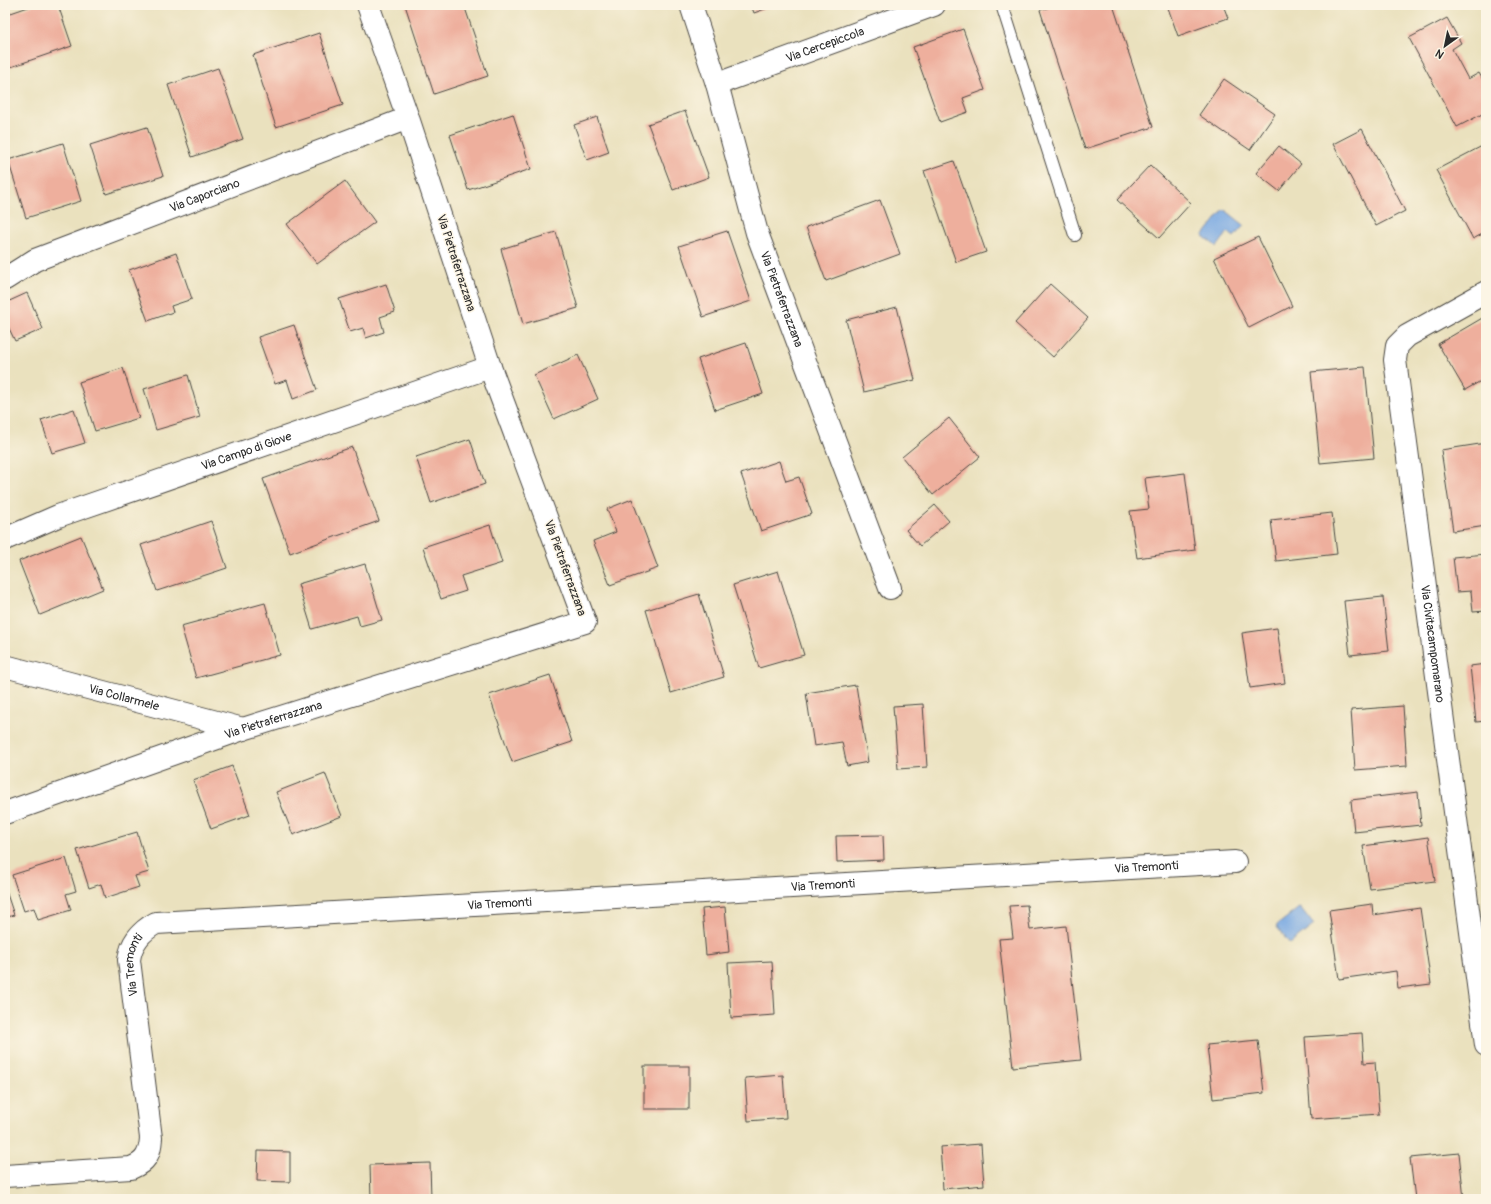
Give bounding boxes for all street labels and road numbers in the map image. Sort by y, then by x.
street label: Via Cercepiccola [784,23,867,66]
street label: Via Caporciano [167,175,242,216]
street label: Via Pietraferrazzana [433,213,479,314]
street label: Via Pietraferrazzana [757,249,807,350]
street label: Via Campo di Giove [199,429,294,474]
street label: Via Pietraferrazzana [541,518,589,619]
street label: Via Civitacampomarano [1417,584,1448,704]
street label: Via Collarmele [87,681,161,714]
street label: Via Pietraferrazzana [223,697,324,742]
street label: Via Tremonti [1114,858,1179,876]
street label: Via Tremonti [790,876,855,895]
street label: Via Tremonti [467,894,532,913]
street label: Via Tremonti [121,930,146,997]

